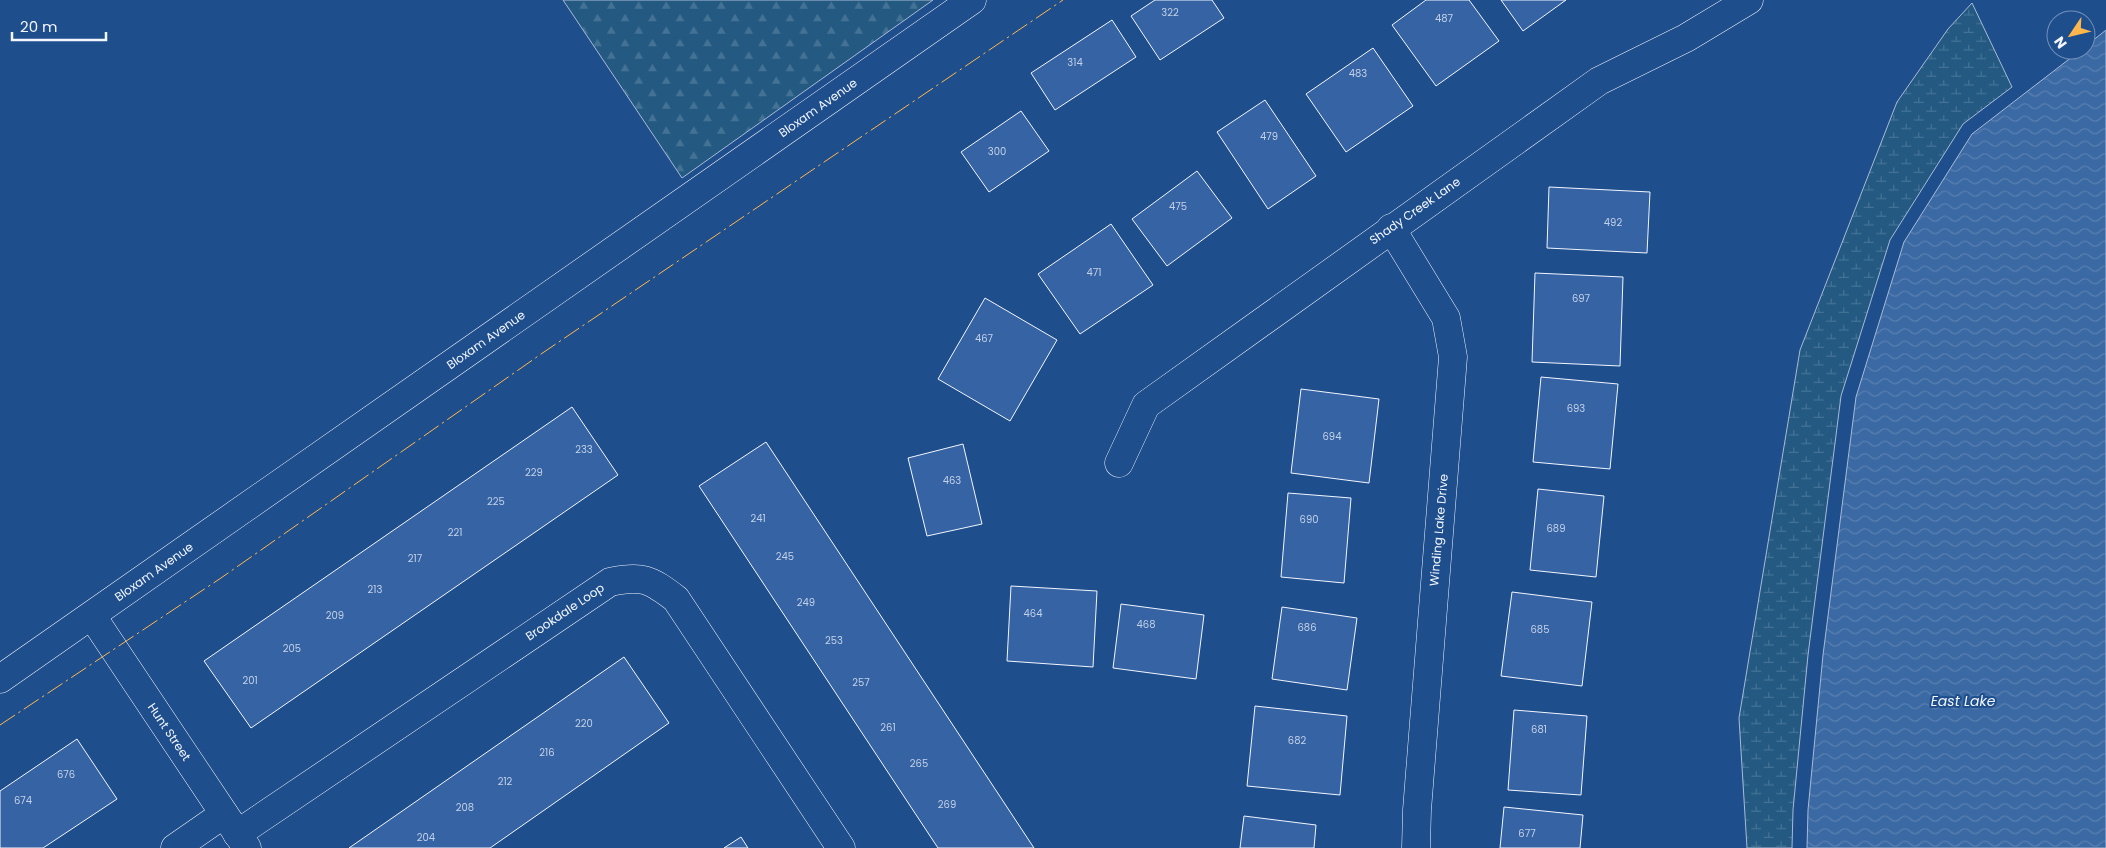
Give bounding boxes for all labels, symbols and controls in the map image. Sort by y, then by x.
house number: 322 [1161,5,1179,20]
scale bar [12,10,106,42]
north arrow [2046,10,2096,60]
house number: 487 [1435,11,1454,26]
text: 20 m [20,16,58,37]
text: N [2049,32,2072,53]
house number: 314 [1067,55,1083,70]
house number: 483 [1349,66,1367,81]
street label: Bloxam Avenue [775,74,860,141]
house number: 479 [1260,129,1278,144]
house number: 300 [988,144,1006,159]
street label: Shady Creek Lane [1366,173,1464,248]
house number: 475 [1169,199,1187,214]
house number: 492 [1604,215,1622,230]
house number: 471 [1087,265,1101,280]
house number: 697 [1572,291,1591,306]
street label: Bloxam Avenue [443,306,528,373]
house number: 467 [975,331,994,346]
house number: 693 [1567,401,1585,416]
house number: 694 [1323,429,1341,444]
house number: 233 [575,442,593,457]
house number: 229 [525,465,543,480]
house number: 463 [943,473,961,488]
street label: Winding Lake Drive [1425,473,1452,587]
house number: 225 [487,494,505,509]
house number: 241 [750,511,766,526]
house number: 690 [1300,512,1318,527]
house number: 689 [1547,521,1565,536]
house number: 221 [448,525,462,540]
street label: Bloxam Avenue [111,538,196,605]
house number: 245 [776,549,794,564]
house number: 217 [408,551,423,566]
street label: Brookdale Loop [522,579,608,644]
house number: 213 [368,582,383,597]
house number: 249 [797,595,815,610]
house number: 464 [1024,606,1042,621]
house number: 209 [326,608,344,623]
house number: 468 [1137,617,1155,632]
house number: 686 [1297,620,1317,635]
house number: 685 [1531,622,1549,637]
house number: 253 [825,633,843,648]
house number: 205 [283,641,301,656]
house number: 201 [242,673,258,688]
house number: 257 [852,675,870,690]
water label: East Lake [1931,691,1996,711]
street label: Hunt Street [144,699,195,764]
house number: 220 [575,716,593,731]
house number: 261 [880,720,896,735]
house number: 681 [1531,722,1547,737]
house number: 682 [1288,733,1306,748]
house number: 216 [539,745,555,760]
house number: 265 [910,756,928,771]
house number: 676 [57,767,75,782]
house number: 212 [498,774,513,789]
house number: 674 [14,793,32,808]
house number: 269 [938,797,956,812]
house number: 208 [456,800,474,815]
house number: 677 [1518,826,1536,841]
house number: 204 [417,830,435,845]

